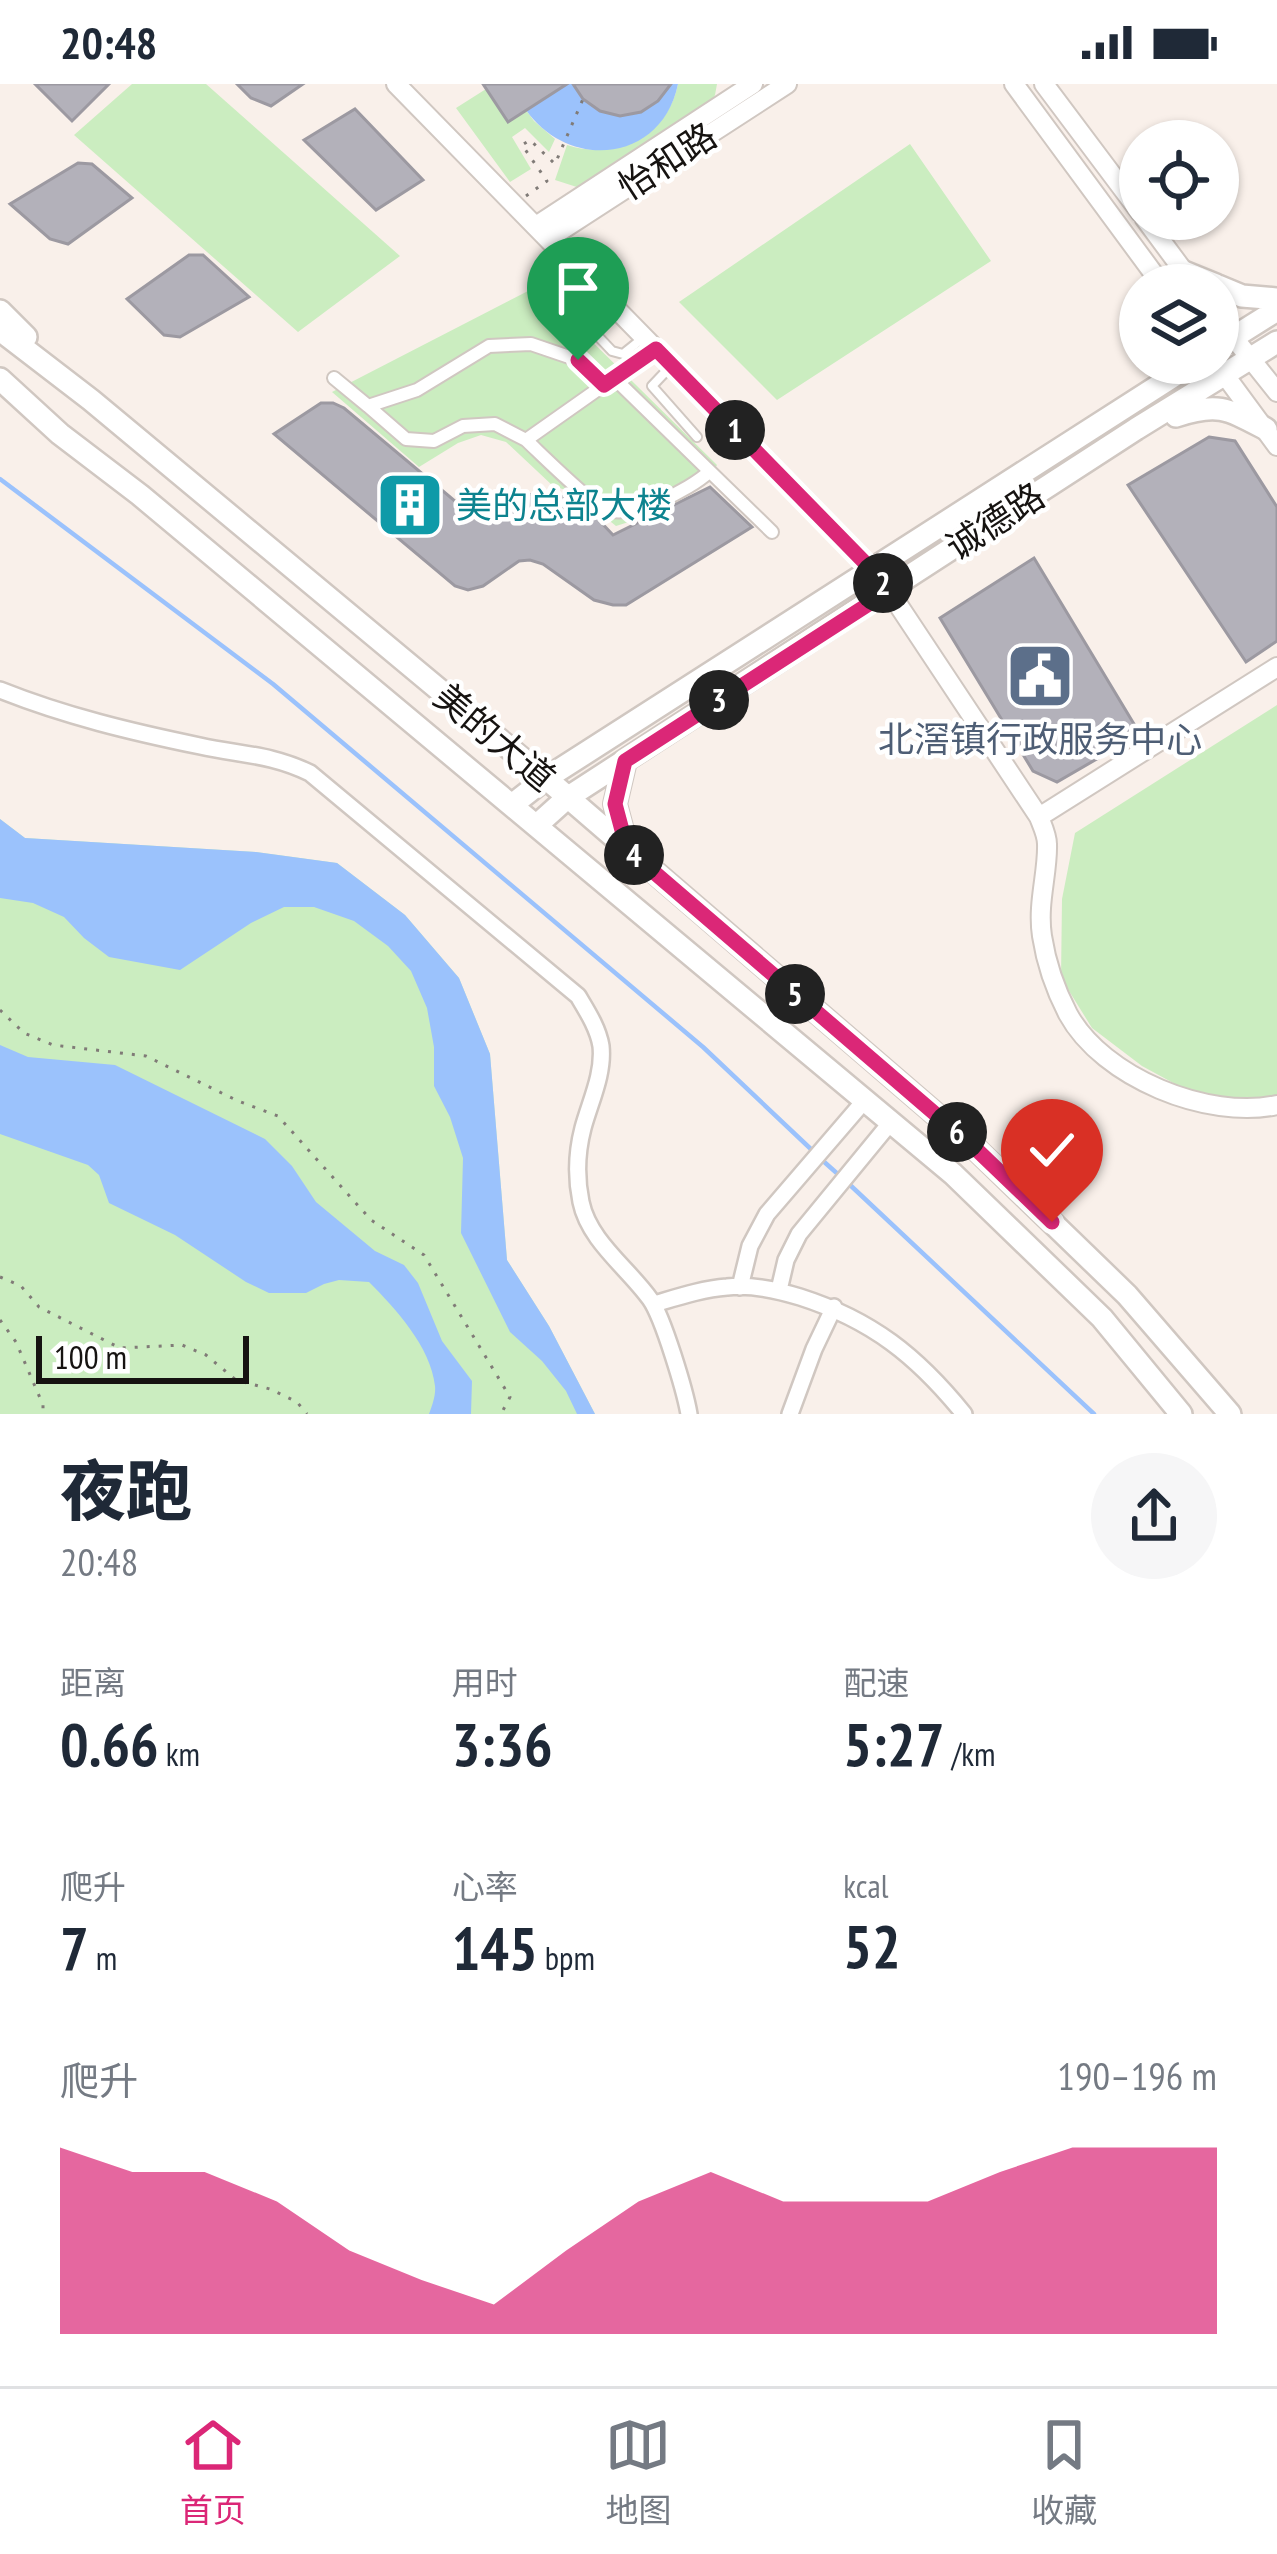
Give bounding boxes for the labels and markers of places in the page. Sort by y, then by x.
pin [527,237,629,360]
pin: 1 [705,400,765,460]
building icon: 美的总部大楼 [375,470,445,540]
place label: 美的总部大楼 [456,481,672,528]
pin: 2 [853,553,913,613]
public building icon: 北滘镇行政服务中心 [1005,641,1075,711]
pin: 3 [689,670,749,730]
place label: 北滘镇行政服务中心 [878,715,1202,762]
pin: 4 [604,825,664,885]
pin: 5 [765,964,825,1024]
pin [1001,1099,1103,1222]
pin: 6 [927,1102,987,1162]

